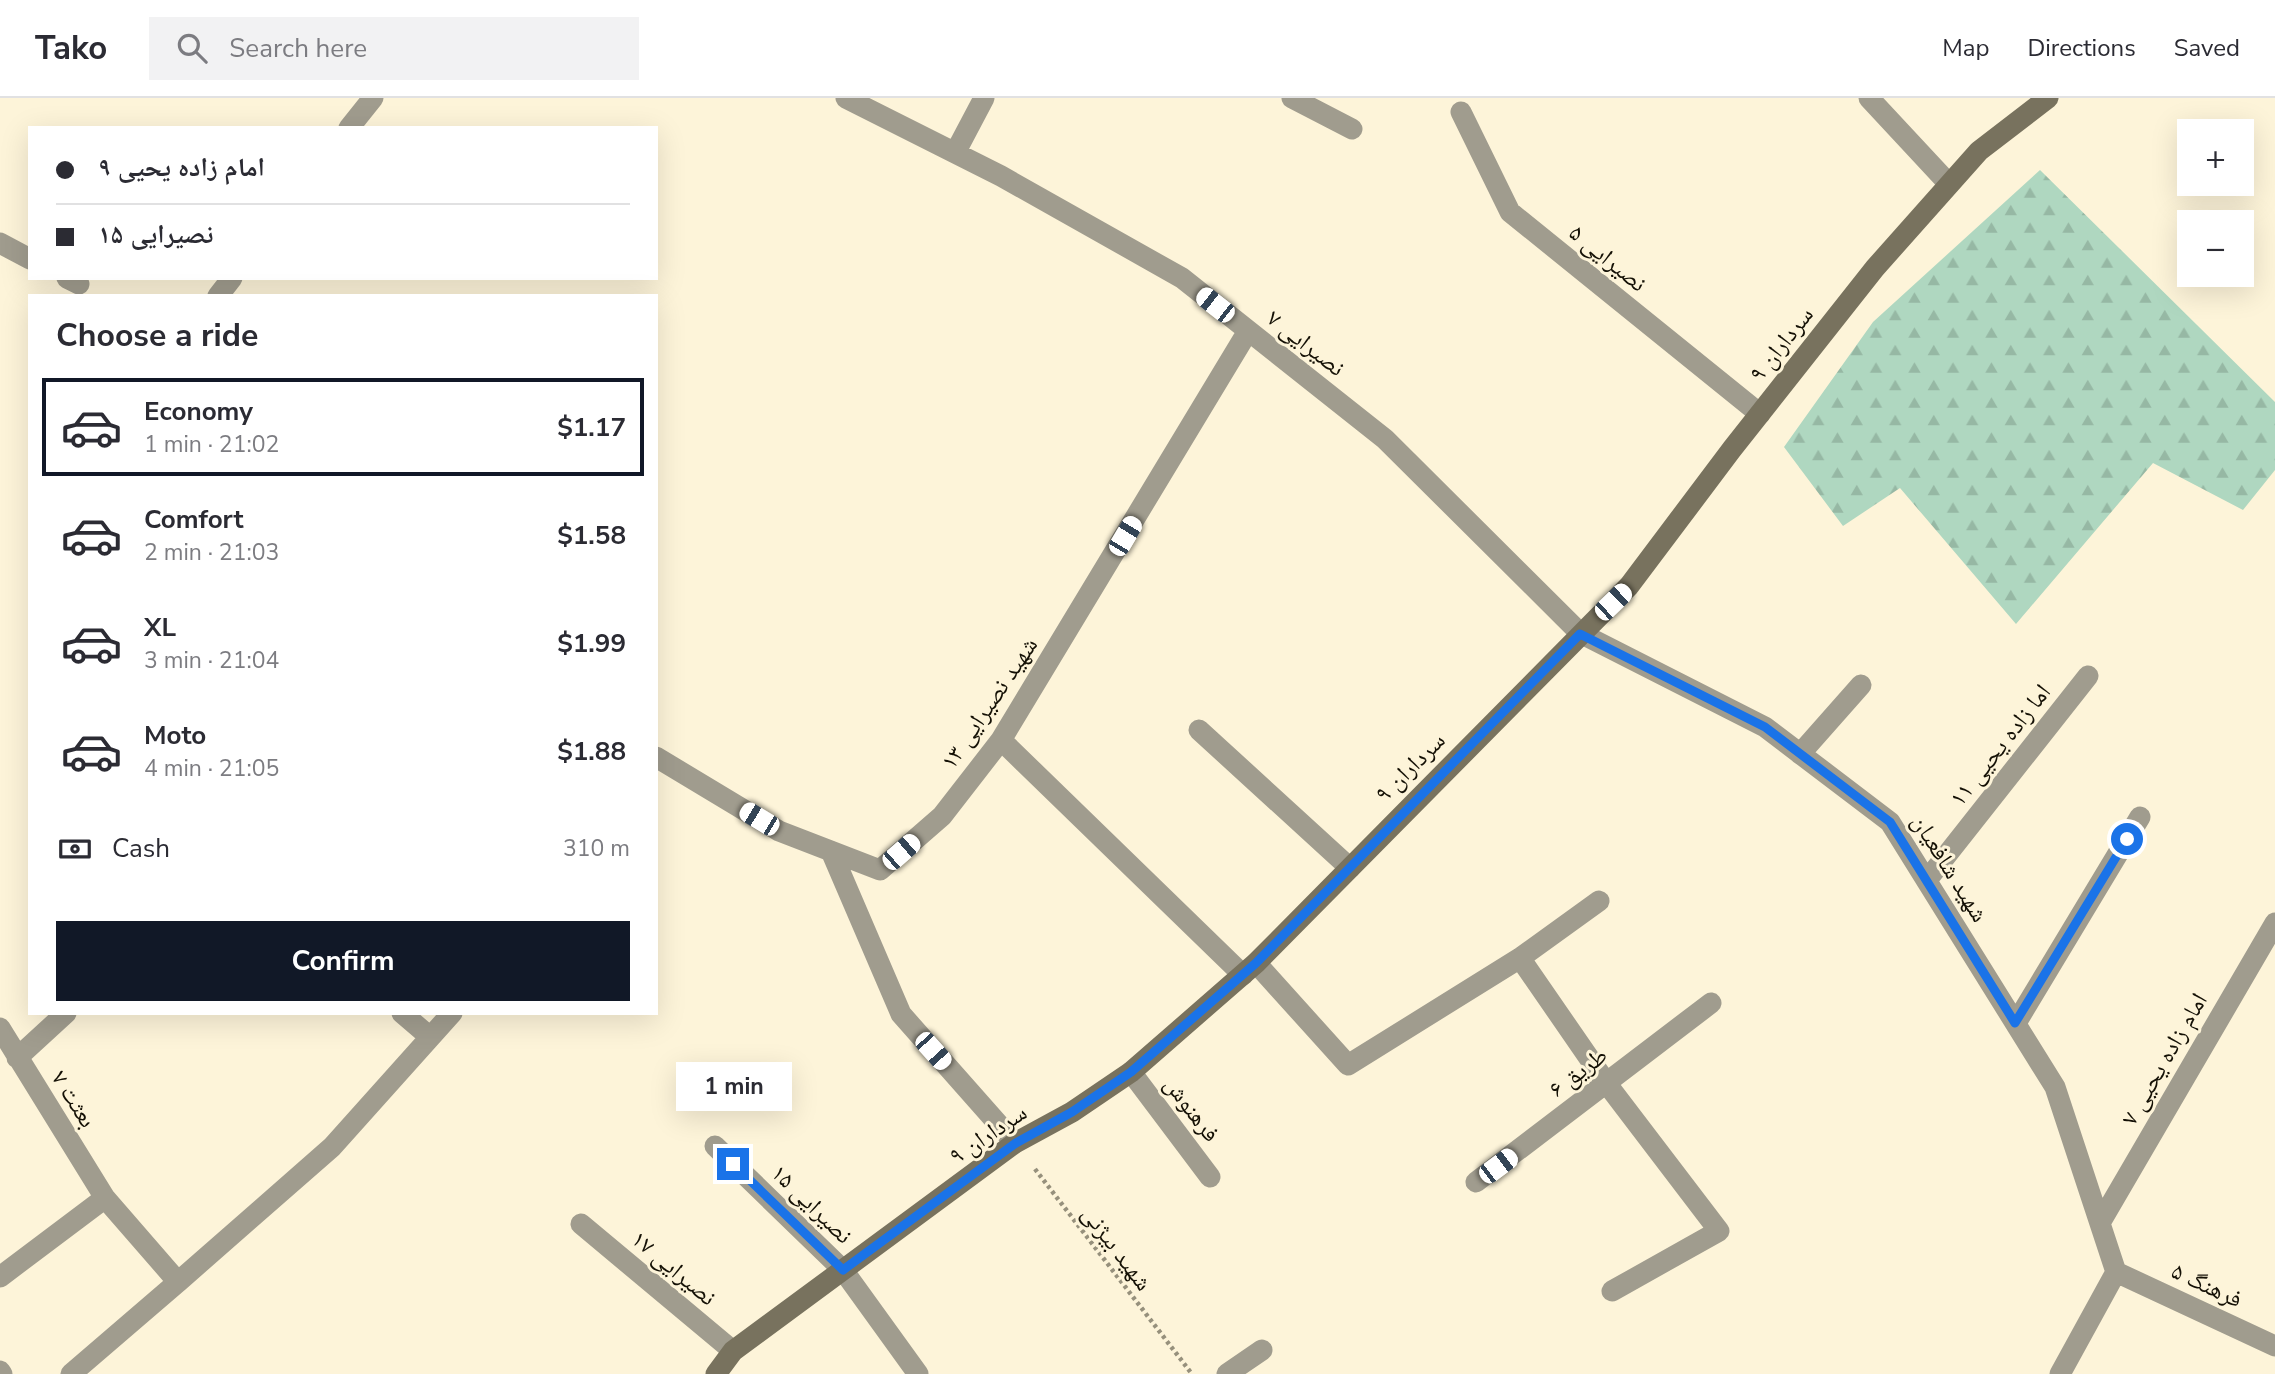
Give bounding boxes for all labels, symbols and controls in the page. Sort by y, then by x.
search box [149,17,639,80]
text: Tako [35,26,107,71]
icon: search [173,29,211,67]
text: Search here [229,31,367,66]
text: Map [1942,32,1989,64]
text: Directions [2027,32,2136,64]
text: Saved [2174,32,2240,64]
map controls [2177,119,2254,287]
button: + [2177,119,2254,196]
text: امام زاده یحیی ۹ [98,150,265,185]
button: − [2177,210,2254,287]
text: نصیرایی ۱۵ [98,217,213,252]
street label: نصیرایی ۵ [1563,217,1653,299]
car [1192,284,1239,326]
street label: سرداران ۹ [1742,300,1820,388]
street label: نصیرایی ۷ [1260,302,1352,384]
text: Choose a ride [56,314,258,357]
text: Economy [144,394,253,429]
icon: car [60,396,123,459]
text: $1.17 [557,410,626,445]
text: 1 min · 21:02 [144,429,279,460]
text: Comfort [144,502,244,537]
icon: car [60,504,123,567]
car [1106,513,1145,559]
text: $1.58 [557,518,626,553]
text: 2 min · 21:03 [144,537,279,568]
car [1591,580,1636,624]
text: XL [144,610,176,645]
icon: car [60,612,123,675]
text: $1.99 [557,626,626,661]
street label: شهید نصیرایی ۱۳ [933,631,1045,775]
text: 3 min · 21:04 [144,645,279,676]
street label: اما زاده یحیی ۱۱ [1942,677,2058,813]
text: Moto [144,718,206,753]
icon: car [60,720,123,783]
street label: سرداران ۹ [1368,725,1452,809]
text: $1.88 [557,734,626,769]
text: 4 min · 21:05 [144,753,279,784]
car [736,799,783,839]
street label: شهید شافعیان [1904,808,1996,928]
route start [2111,823,2143,855]
icon: cash [56,830,94,868]
car [879,830,924,874]
text: Cash [112,831,170,866]
text: 310 m [563,833,630,864]
button: Confirm [56,921,630,1001]
street label: امام زاده یحیی ۷ [2113,987,2215,1131]
car [912,1028,955,1074]
street label: طریق ۶ [1542,1039,1614,1105]
callout: 1 min [675,1062,791,1112]
street label: بعثت ۷ [44,1064,104,1134]
street label: فرهنوش [1157,1070,1227,1148]
text: 1 min [704,1071,764,1102]
street label: سرداران ۹ [943,1096,1033,1172]
car [1475,1145,1522,1187]
route end [717,1148,749,1180]
street label: نصیرایی ۱۵ [764,1157,860,1251]
street label: شهید بیژنی [1074,1199,1160,1297]
street label: نصیرایی ۱۷ [625,1223,723,1313]
street label: فرهنگ ۵ [2166,1255,2248,1315]

